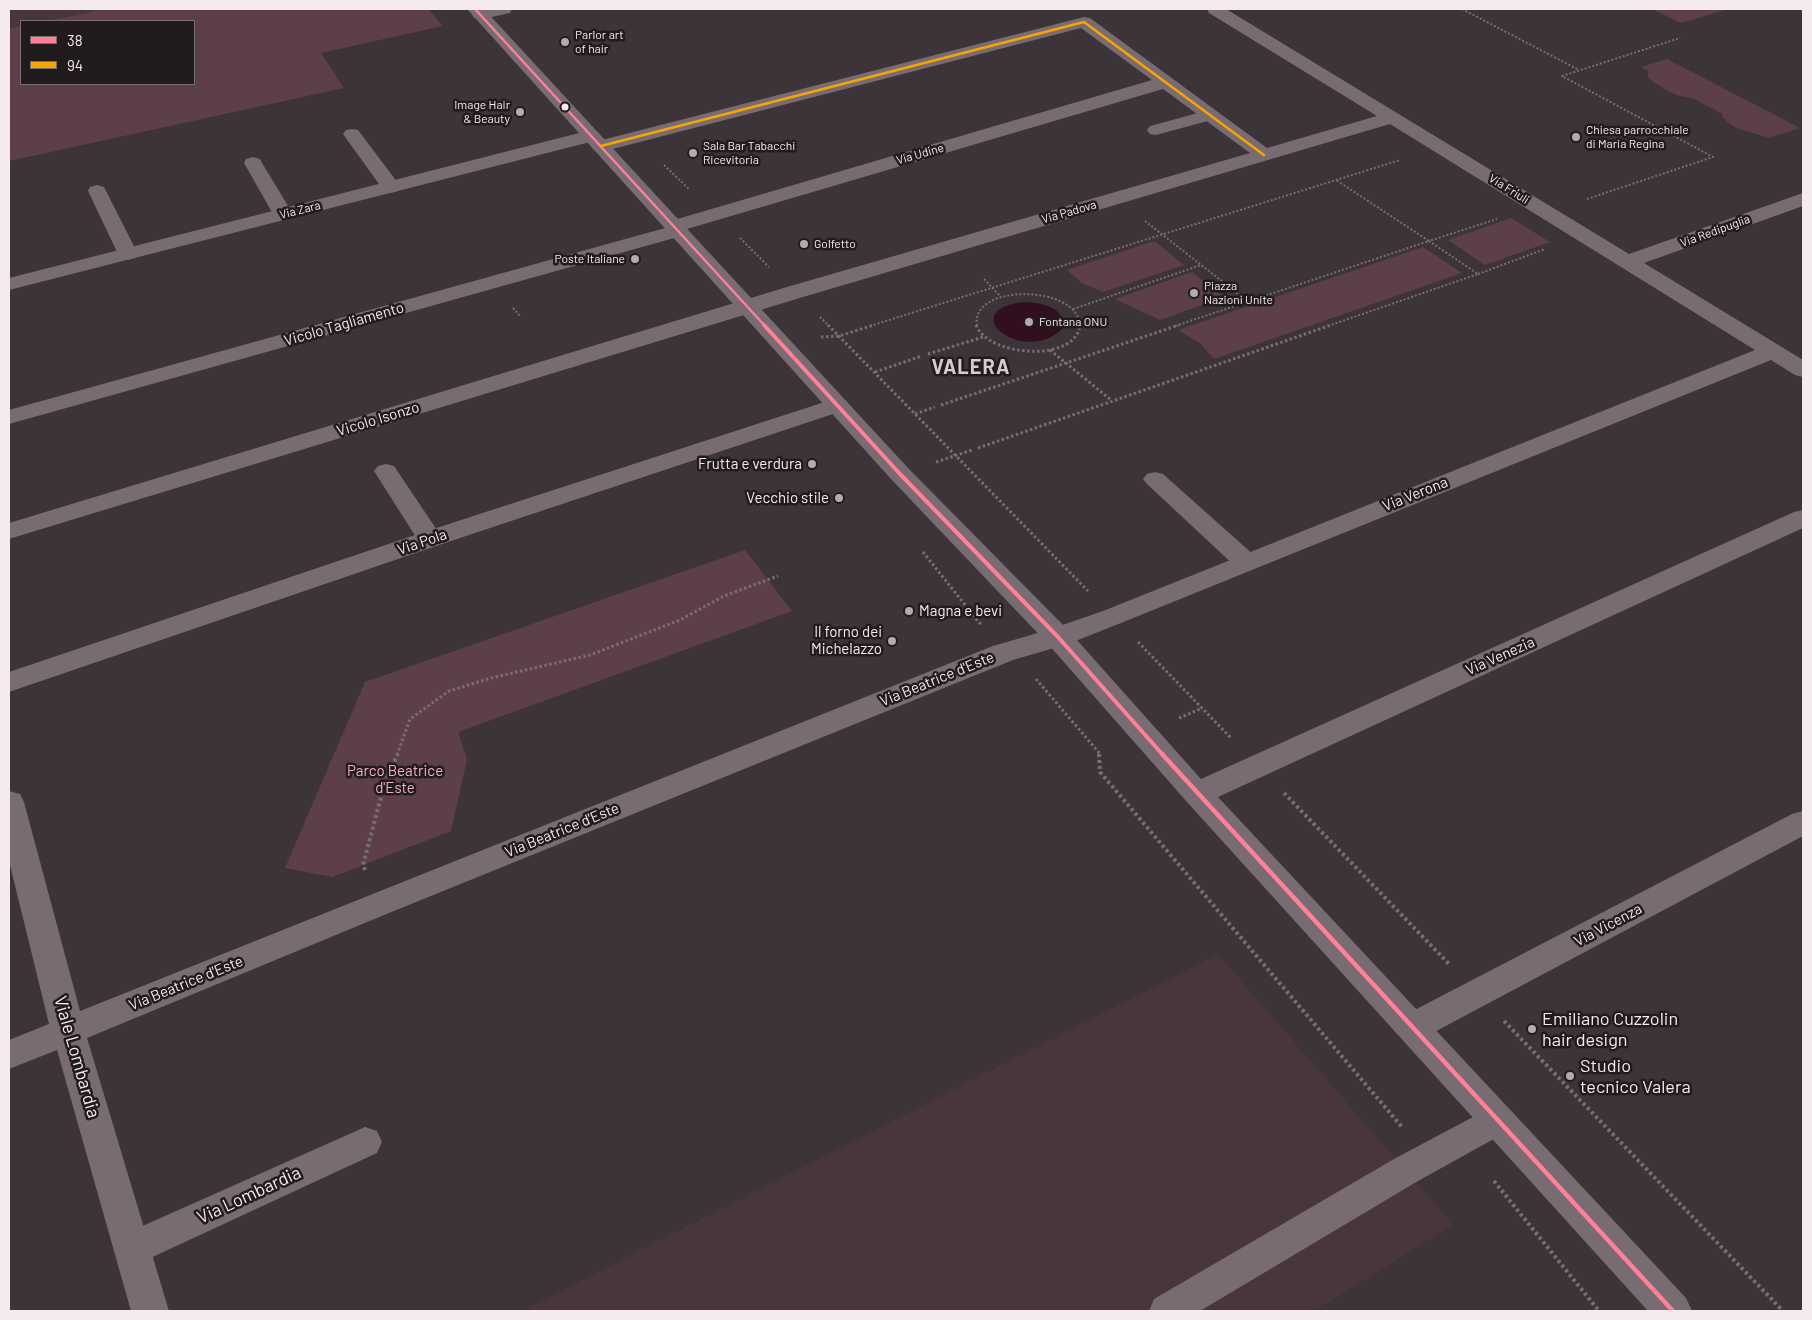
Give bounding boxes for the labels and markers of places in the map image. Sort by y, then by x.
place label: Parlor art of hair [575,28,624,56]
marker: Parlor art of hair [559,36,571,48]
place label: Image Hair & Beauty [454,98,510,126]
unlabelled marker [560,102,570,112]
marker: Image Hair & Beauty [514,106,526,118]
place label: Chiesa parrocchiale di Maria Regina [1586,123,1689,151]
marker: Chiesa parrocchiale di Maria Regina [1570,131,1582,143]
place label: Sala Bar Tabacchi Ricevitoria [703,139,795,167]
marker: Sala Bar Tabacchi Ricevitoria [687,147,699,159]
place label: Golfetto [814,237,856,251]
marker: Golfetto [798,238,810,250]
place label: Poste Italiane [554,252,625,266]
marker: Poste Italiane [629,253,641,265]
place label: Piazza Nazioni Unite [1204,279,1273,307]
marker: Piazza Nazioni Unite [1188,287,1200,299]
place label: Fontana ONU [1039,315,1107,329]
marker: Fontana ONU [1023,316,1035,328]
place label: Frutta e verdura [698,455,802,473]
marker: Frutta e verdura [806,458,818,470]
place label: Vecchio stile [746,489,829,507]
marker: Vecchio stile [833,492,845,504]
place label: Magna e bevi [919,602,1002,620]
marker: Magna e bevi [903,605,915,617]
place label: Il forno dei Michelazzo [811,623,882,658]
marker: Il forno dei Michelazzo [886,635,898,647]
place label: Emiliano Cuzzolin hair design [1542,1008,1678,1050]
marker: Emiliano Cuzzolin hair design [1526,1023,1538,1035]
place label: Studio tecnico Valera [1580,1055,1691,1098]
marker: Studio tecnico Valera [1564,1070,1576,1082]

